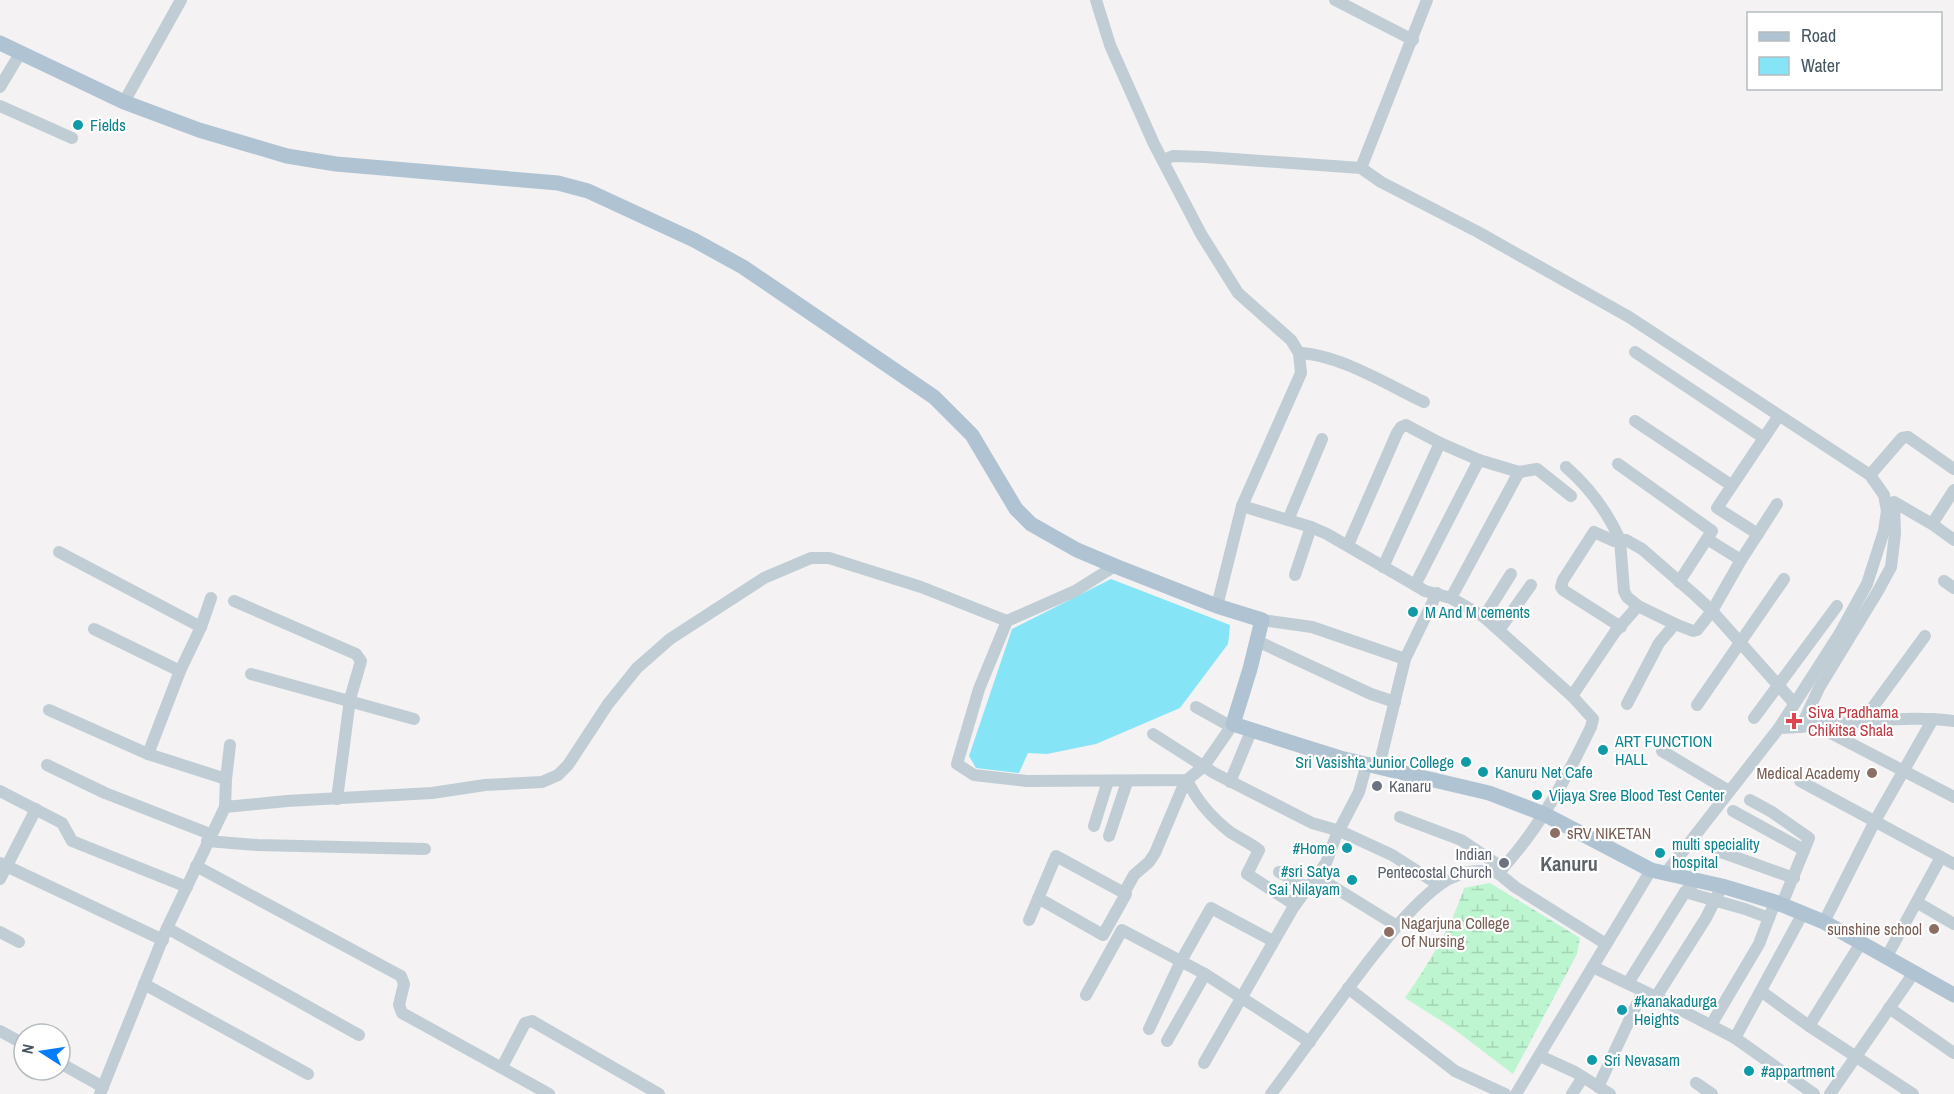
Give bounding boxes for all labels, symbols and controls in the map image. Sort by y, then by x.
legend [1747,12,1942,90]
text: Road [1801,23,1836,48]
text: Water [1801,53,1840,78]
place label: Fields [90,114,126,136]
marker: Fields [71,118,85,132]
place label: M And M cements [1425,601,1530,623]
marker: M And M cements [1406,605,1420,619]
place label: Siva Pradhama Chikitsa Shala [1808,701,1899,741]
marker: Siva Pradhama Chikitsa Shala [1785,712,1803,730]
place label: ART FUNCTION HALL [1614,730,1712,770]
marker: ART FUNCTION HALL [1596,743,1610,757]
place label: Sri Vasishta Junior College [1295,751,1454,773]
marker: Sri Vasishta Junior College [1459,755,1473,769]
place label: Kanuru Net Cafe [1495,761,1593,783]
place label: Medical Academy [1756,762,1860,784]
marker: Kanuru Net Cafe [1476,765,1490,779]
marker: Medical Academy [1865,766,1879,780]
place label: Kanaru [1389,775,1431,797]
marker: Kanaru [1370,779,1384,793]
place label: Vijaya Sree Blood Test Center [1549,784,1725,806]
marker: Vijaya Sree Blood Test Center [1530,788,1544,802]
place label: sRV NIKETAN [1567,822,1651,844]
marker: sRV NIKETAN [1548,826,1562,840]
place label: multi speciality hospital [1672,833,1760,873]
place label: #Home [1293,837,1335,859]
marker: #Home [1340,841,1354,855]
place label: Indian Pentecostal Church [1378,843,1492,883]
marker: multi speciality hospital [1653,846,1667,860]
district label: Kanuru [1540,850,1598,877]
marker: Indian Pentecostal Church [1497,856,1511,870]
place label: #sri Satya Sai Nilayam [1269,860,1341,900]
marker: #sri Satya Sai Nilayam [1345,873,1359,887]
place label: Nagarjuna College Of Nursing [1401,912,1510,952]
place label: sunshine school [1827,918,1922,940]
marker: sunshine school [1927,922,1941,936]
marker: Nagarjuna College Of Nursing [1382,925,1396,939]
place label: #kanakadurga Heights [1634,990,1718,1030]
marker: #kanakadurga Heights [1615,1003,1629,1017]
north arrow [12,1022,72,1082]
text: N [16,1042,39,1056]
place label: Sri Nevasam [1604,1049,1680,1071]
marker: Sri Nevasam [1585,1053,1599,1067]
place label: #appartment [1761,1060,1835,1082]
marker: #appartment [1742,1064,1756,1078]

